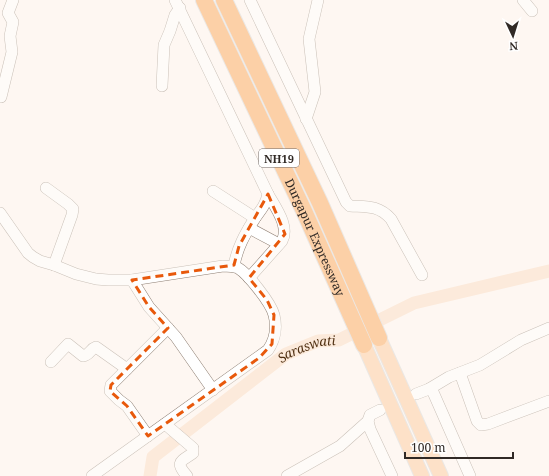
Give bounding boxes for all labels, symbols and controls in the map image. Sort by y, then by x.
north arrow [493,16,533,56]
text: N [509,39,519,54]
road number: NH19 [259,149,299,167]
street label: Durgapur Expressway [281,176,350,299]
water label: Saraswati [273,331,336,367]
scale bar [405,434,513,460]
text: 100 m [411,439,446,456]

